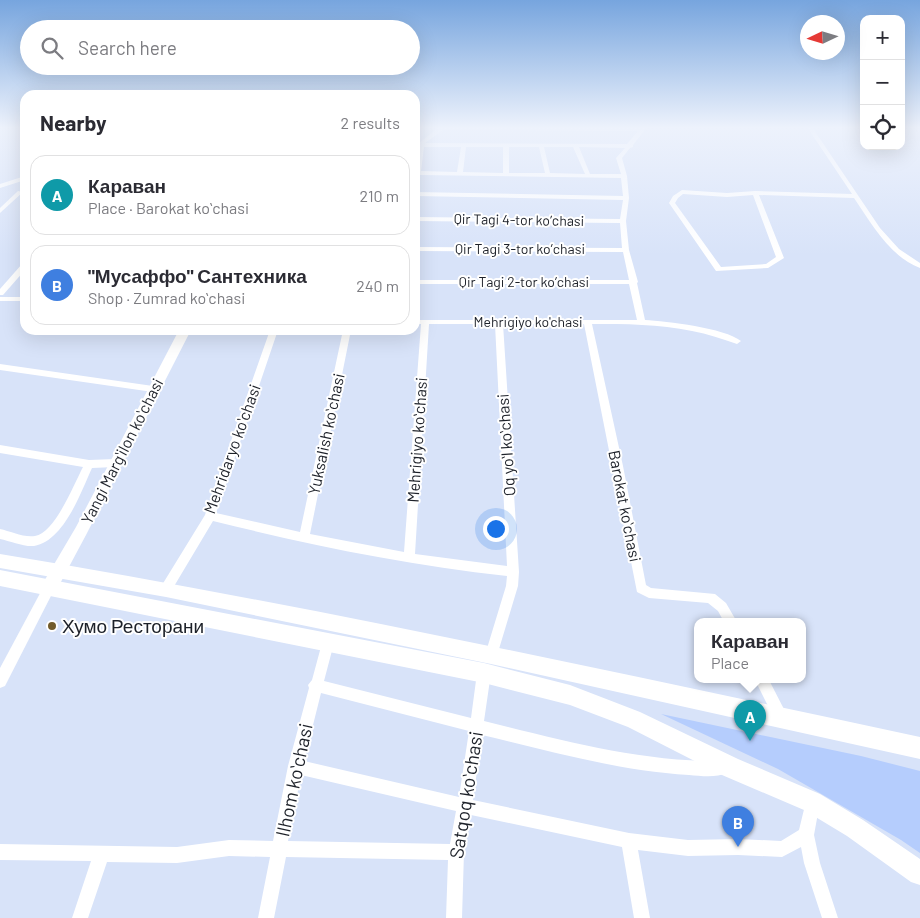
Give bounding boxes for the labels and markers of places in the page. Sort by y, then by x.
place label: Хумо Ресторани [62,614,204,637]
marker: Хумо Ресторани [46,620,58,632]
pin: A [734,700,766,741]
pin: B [722,806,754,847]

